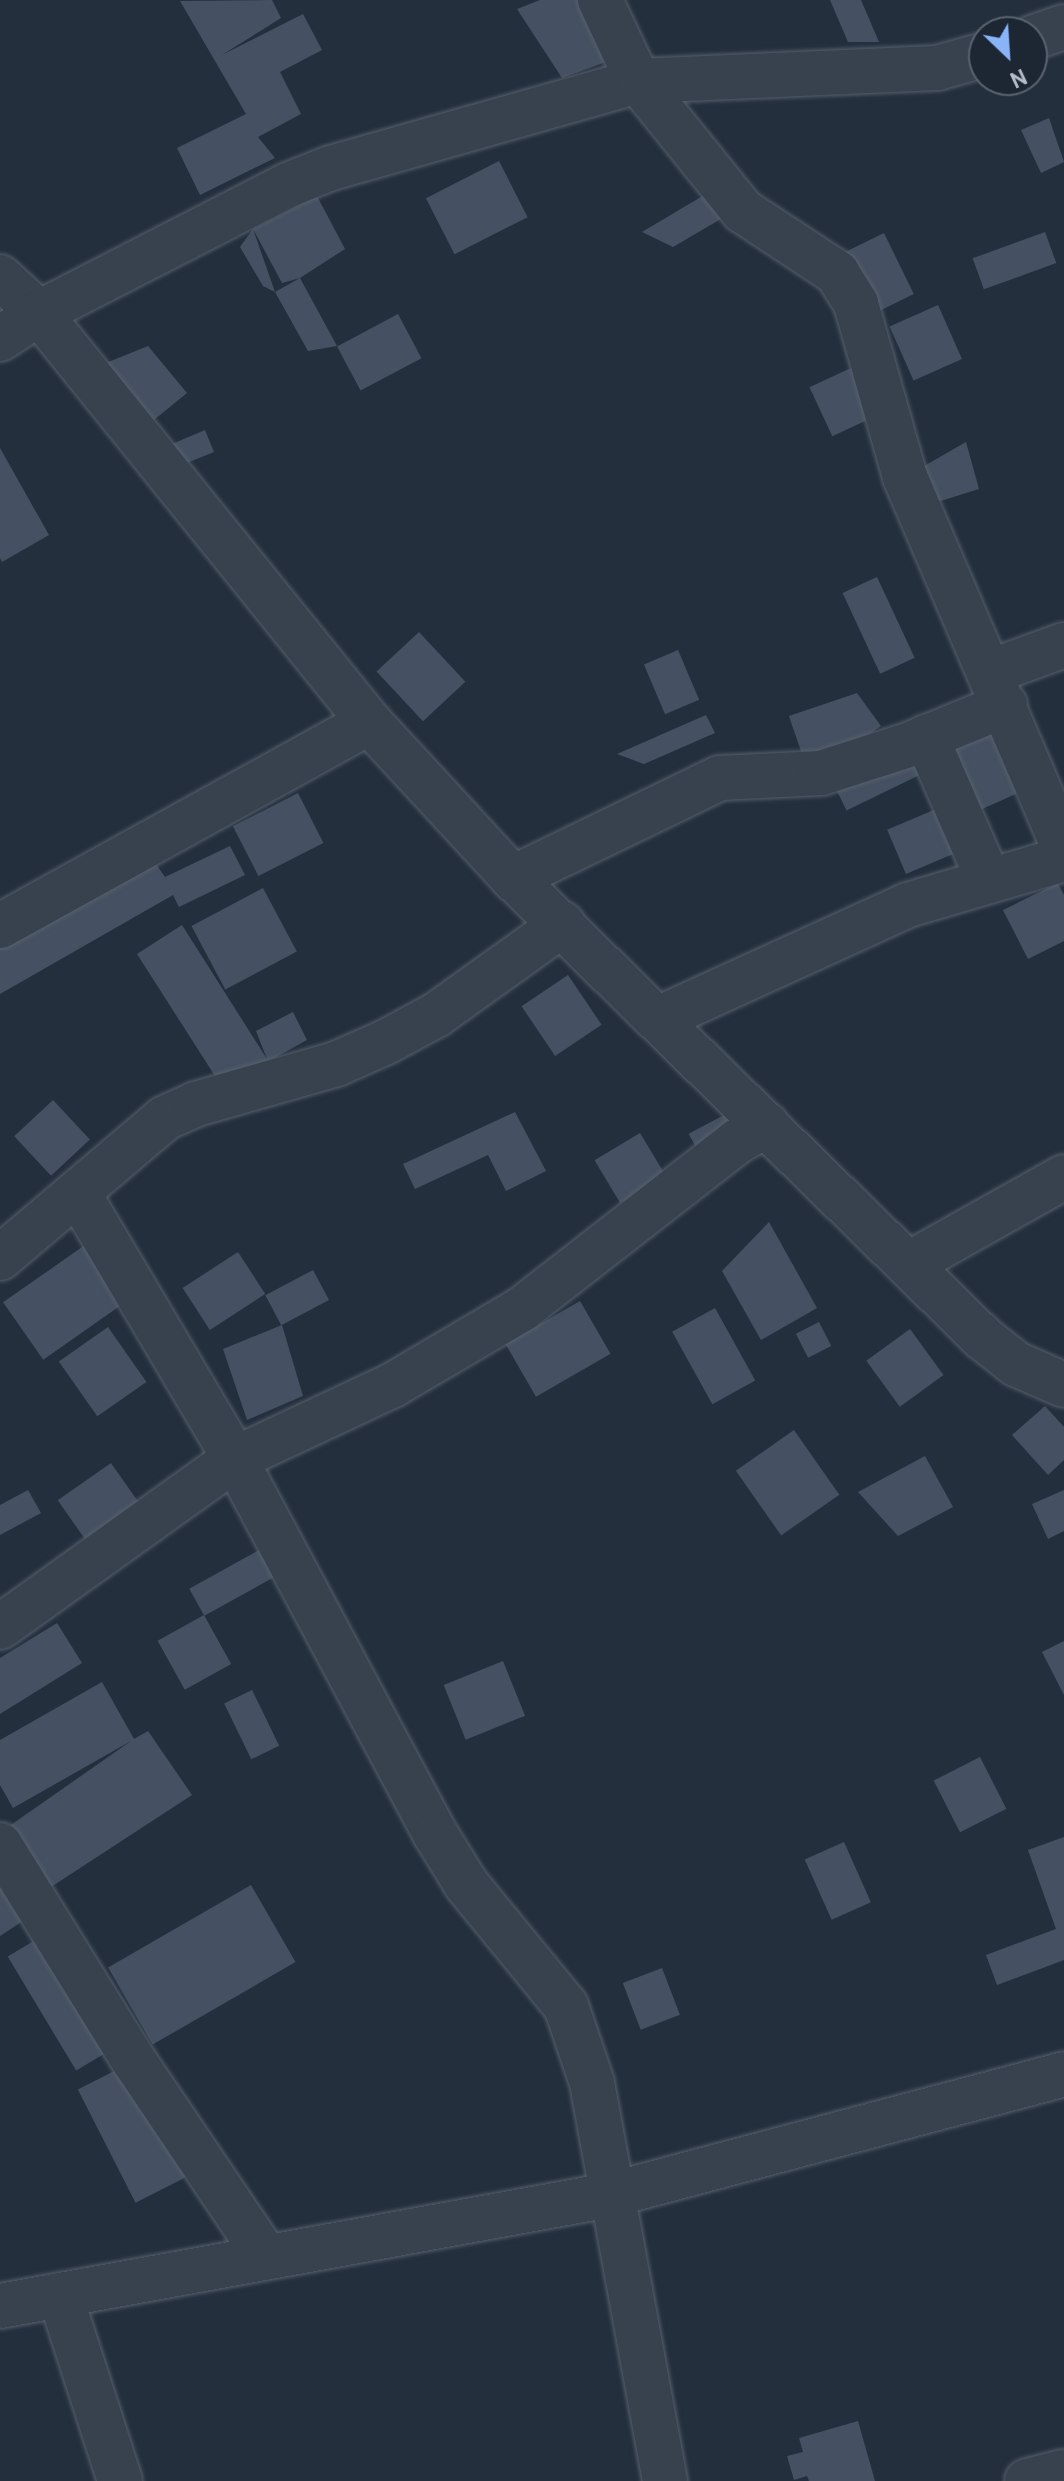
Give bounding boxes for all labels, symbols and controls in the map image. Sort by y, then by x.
north arrow [968,16,1048,96]
text: N [1005,61,1030,92]

